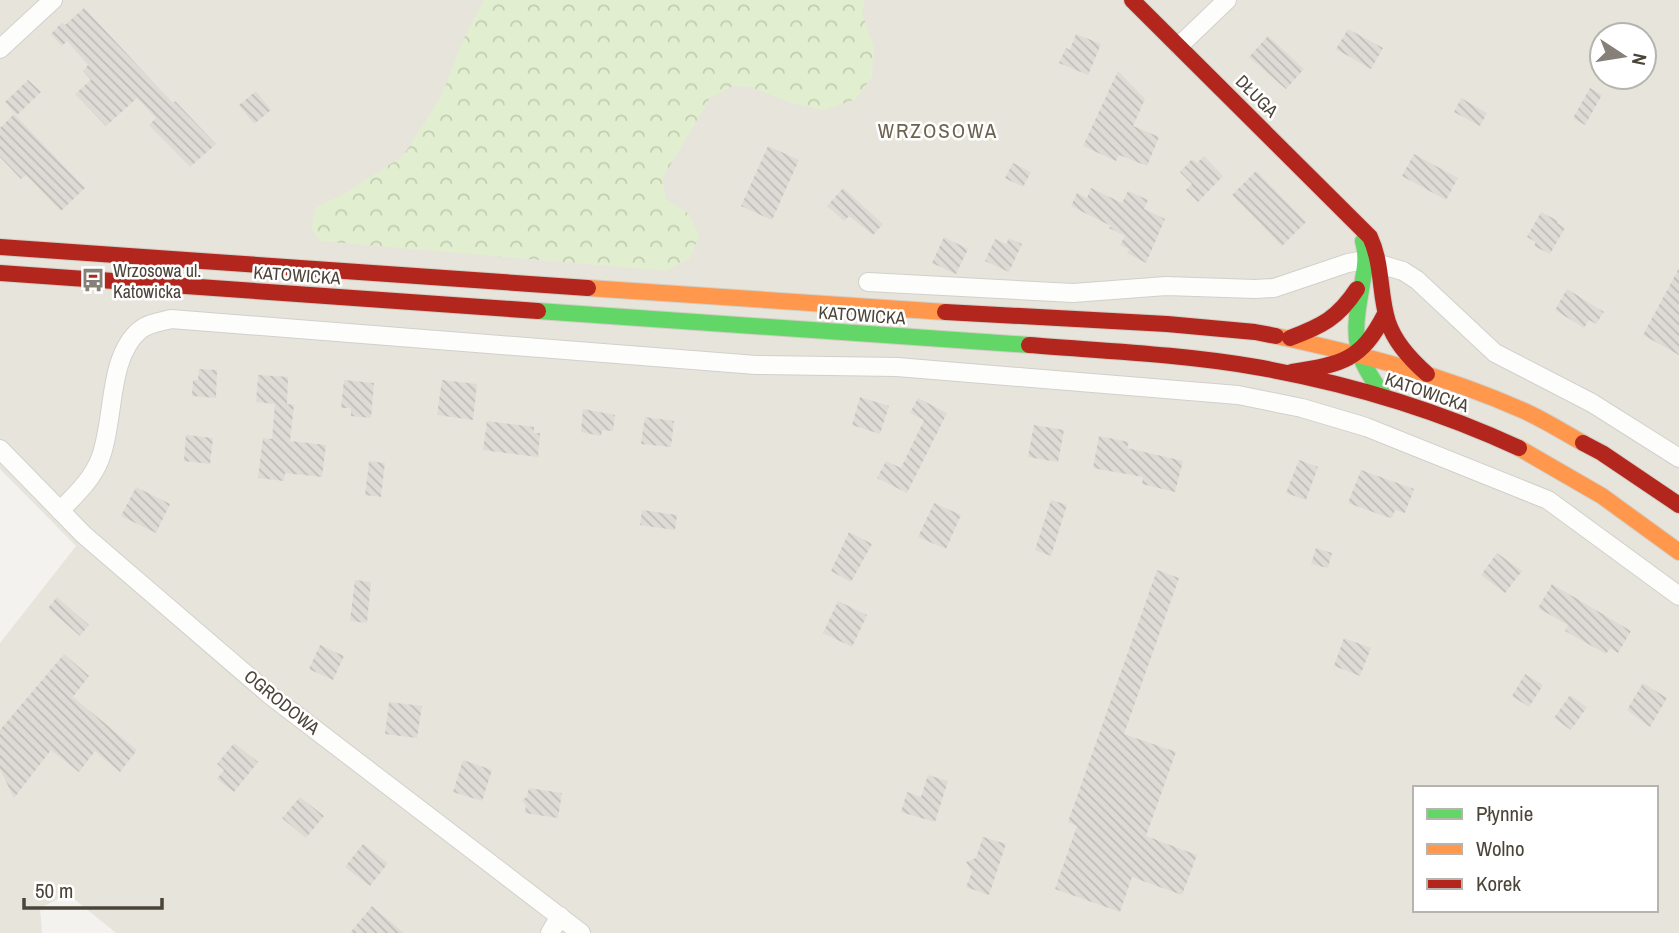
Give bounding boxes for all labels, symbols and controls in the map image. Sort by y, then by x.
north arrow [1588,21,1658,91]
text: N [1626,51,1654,68]
street label: DŁUGA [1230,69,1284,123]
district label: WRZOSOWA [878,116,998,145]
place label: Wrzosowa ul. Katowicka [113,258,201,304]
street label: KATOWICKA [253,259,342,291]
bus stop icon: Wrzosowa ul. Katowicka [79,266,107,294]
street label: KATOWICKA [818,299,907,331]
street label: KATOWICKA [1382,366,1472,418]
street label: OGRODOWA [239,664,325,740]
legend [1413,786,1658,912]
text: Płynnie [1476,799,1533,828]
text: Wolno [1476,834,1525,863]
scale bar [24,866,163,910]
text: Korek [1476,869,1521,898]
text: 50 m [35,876,73,905]

